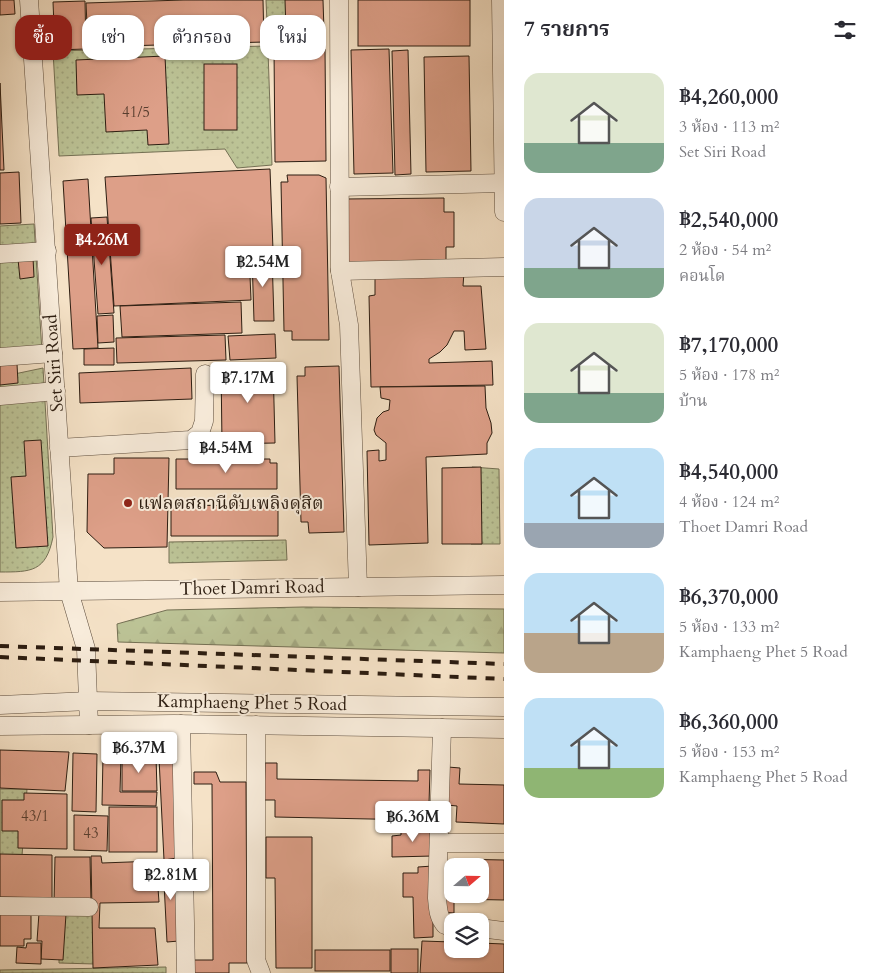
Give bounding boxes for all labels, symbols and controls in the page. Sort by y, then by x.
chip: ซื้อ [15,15,72,60]
chip: เช่า [82,15,144,60]
chip: ตัวกรอง [154,15,250,60]
chip: ใหม่ [260,15,326,60]
text: 7 รายการ [524,15,610,44]
icon: filters [831,16,859,44]
text: ฿4,260,000 [679,83,778,112]
icon: home [564,93,624,153]
house number: 41/5 [122,102,150,122]
text: 3 ห้อง · 113 m² [679,116,779,138]
text: Set Siri Road [679,141,766,163]
text: ฿2,540,000 [679,206,778,235]
icon: home [564,218,624,278]
pin: ฿4.26M [61,224,143,266]
text: ฿4.26M [75,229,129,251]
text: 2 ห้อง · 54 m² [679,239,771,261]
pin: ฿2.54M [222,246,304,288]
text: ฿2.54M [236,251,290,273]
text: คอนโด [679,265,725,287]
street label: Set Siri Road [38,313,70,413]
text: ฿7,170,000 [679,331,778,360]
icon: home [564,343,624,403]
pin: ฿7.17M [207,362,289,404]
text: 5 ห้อง · 178 m² [679,364,779,386]
text: ฿7.17M [221,367,275,389]
text: บ้าน [679,390,707,412]
pin: ฿4.54M [185,432,267,474]
text: ฿4.54M [199,437,253,459]
text: ฿4,540,000 [679,458,778,487]
icon: home [564,468,624,528]
place label: แฟลตสถานีดับเพลิงดุสิต [138,491,324,516]
text: 4 ห้อง · 124 m² [679,491,779,513]
marker: แฟลตสถานีดับเพลิงดุสิต [122,497,134,509]
text: Thoet Damri Road [679,516,808,538]
street label: Thoet Damri Road [179,574,325,602]
text: ฿6,370,000 [679,583,778,612]
icon: home [564,593,624,653]
text: 5 ห้อง · 133 m² [679,616,779,638]
text: Kamphaeng Phet 5 Road [679,641,848,663]
street label: Kamphaeng Phet 5 Road [157,689,348,717]
text: ฿6,360,000 [679,708,778,737]
icon: home [564,718,624,778]
pin: ฿6.37M [98,732,180,774]
text: ฿6.37M [112,737,166,759]
text: 5 ห้อง · 153 m² [679,741,779,763]
text: Kamphaeng Phet 5 Road [679,766,848,788]
pin: ฿6.36M [372,800,454,843]
house number: 43/1 [21,806,49,826]
text: ฿6.36M [386,806,440,828]
house number: 43 [83,823,99,843]
pin: ฿2.81M [130,858,212,901]
north arrow [444,858,489,902]
map controls [444,858,489,958]
text: ฿2.81M [144,864,198,886]
button: layers [444,913,489,958]

